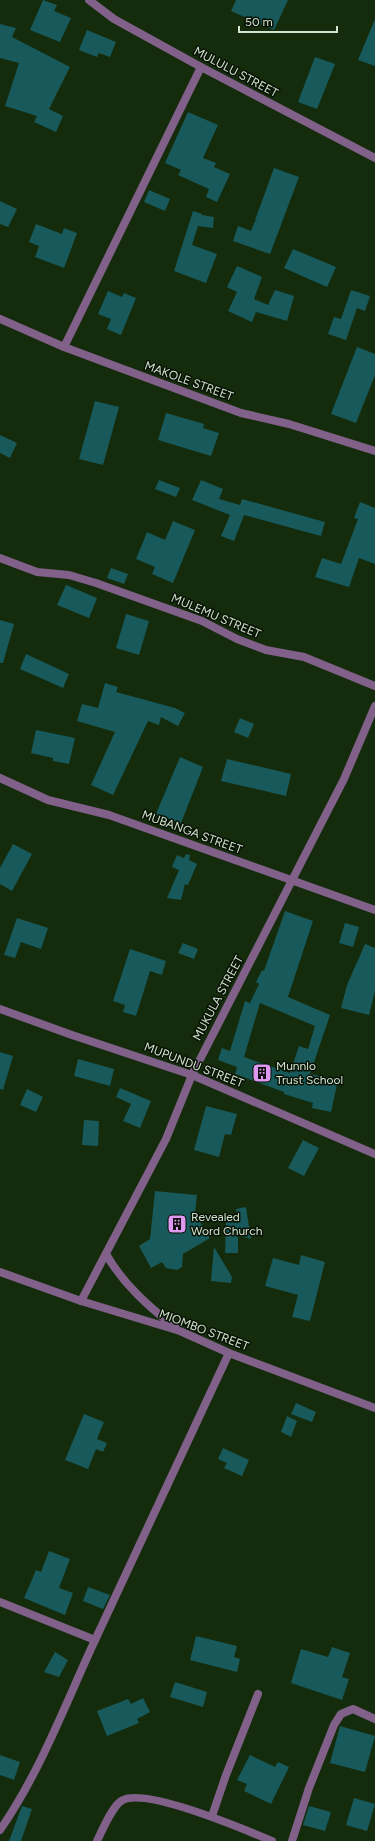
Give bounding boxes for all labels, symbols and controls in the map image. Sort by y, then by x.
scale bar [239,8,337,34]
text: 50 m [245,15,273,29]
street label: MULULU STREET [191,44,281,100]
street label: MAKOLE STREET [143,358,236,404]
street label: MULEMU STREET [169,591,263,641]
street label: MUBANGA STREET [140,807,244,857]
street label: MUKULA STREET [190,953,246,1043]
street label: MUPUNDU STREET [142,1040,246,1091]
place label: Munnlo Trust School [276,1059,343,1087]
building icon: Munnlo Trust School [251,1062,273,1084]
place label: Revealed Word Church [191,1210,263,1238]
building icon: Revealed Word Church [166,1213,188,1235]
street label: MIOMBO STREET [157,1306,251,1354]

